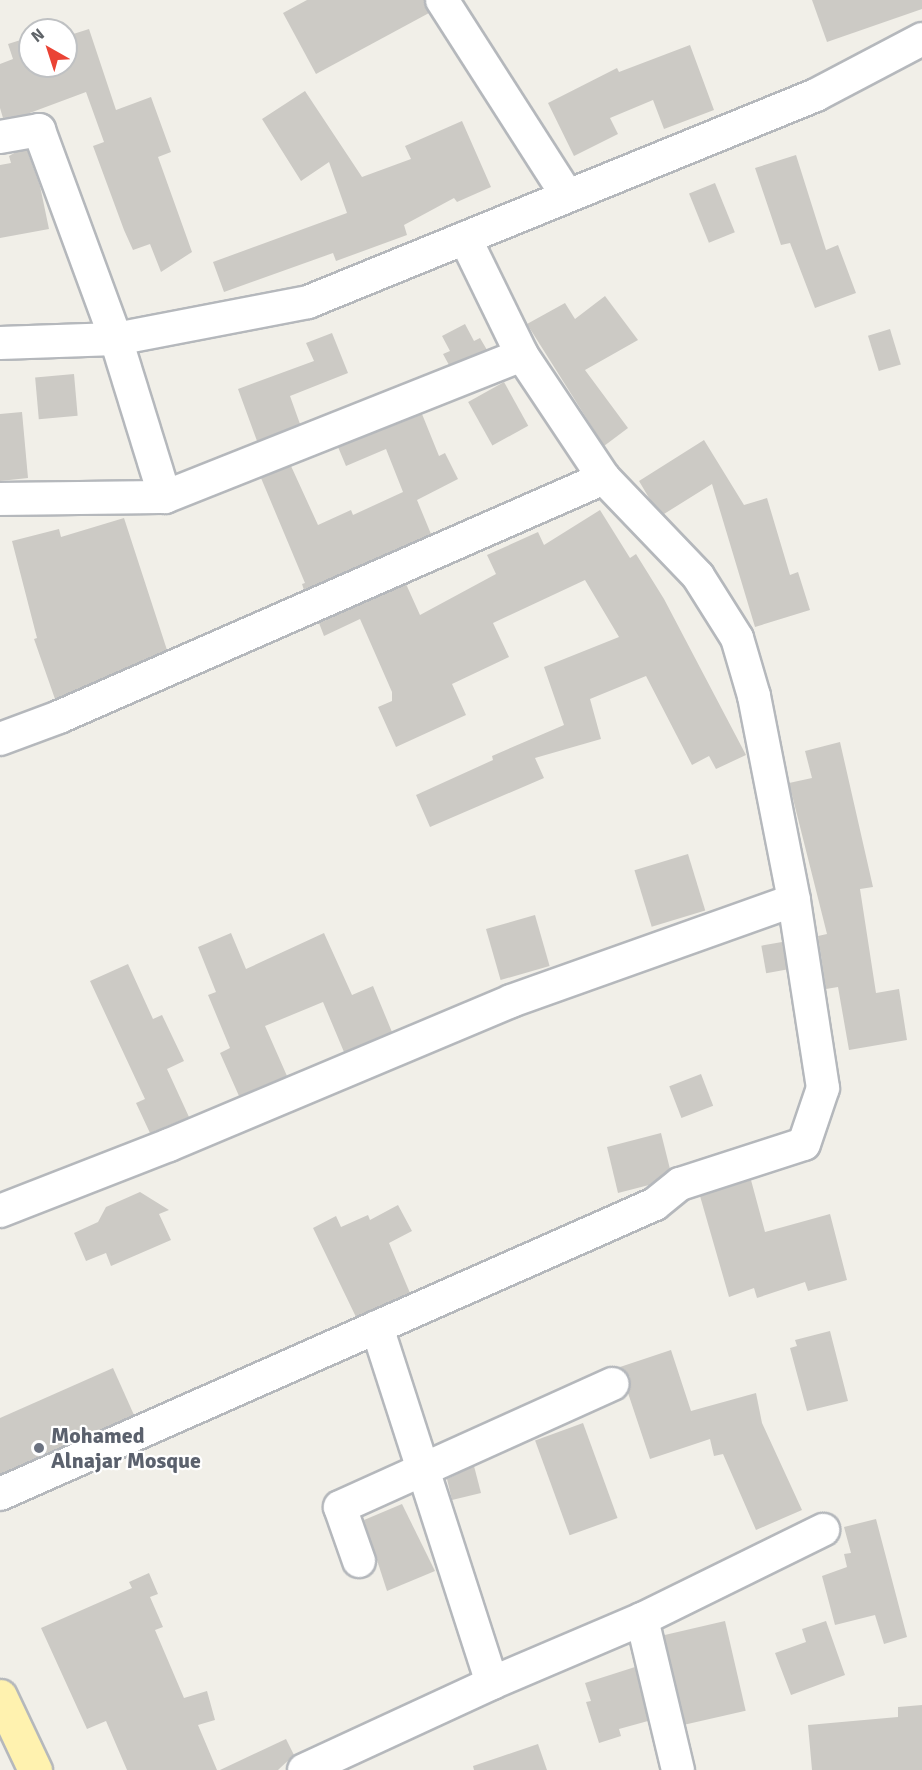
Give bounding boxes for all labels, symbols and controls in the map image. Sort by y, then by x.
north arrow [18,18,78,78]
text: N [27,24,49,47]
place label: Mohamed Alnajar Mosque [51,1422,201,1474]
marker: Mohamed Alnajar Mosque [32,1441,46,1455]

